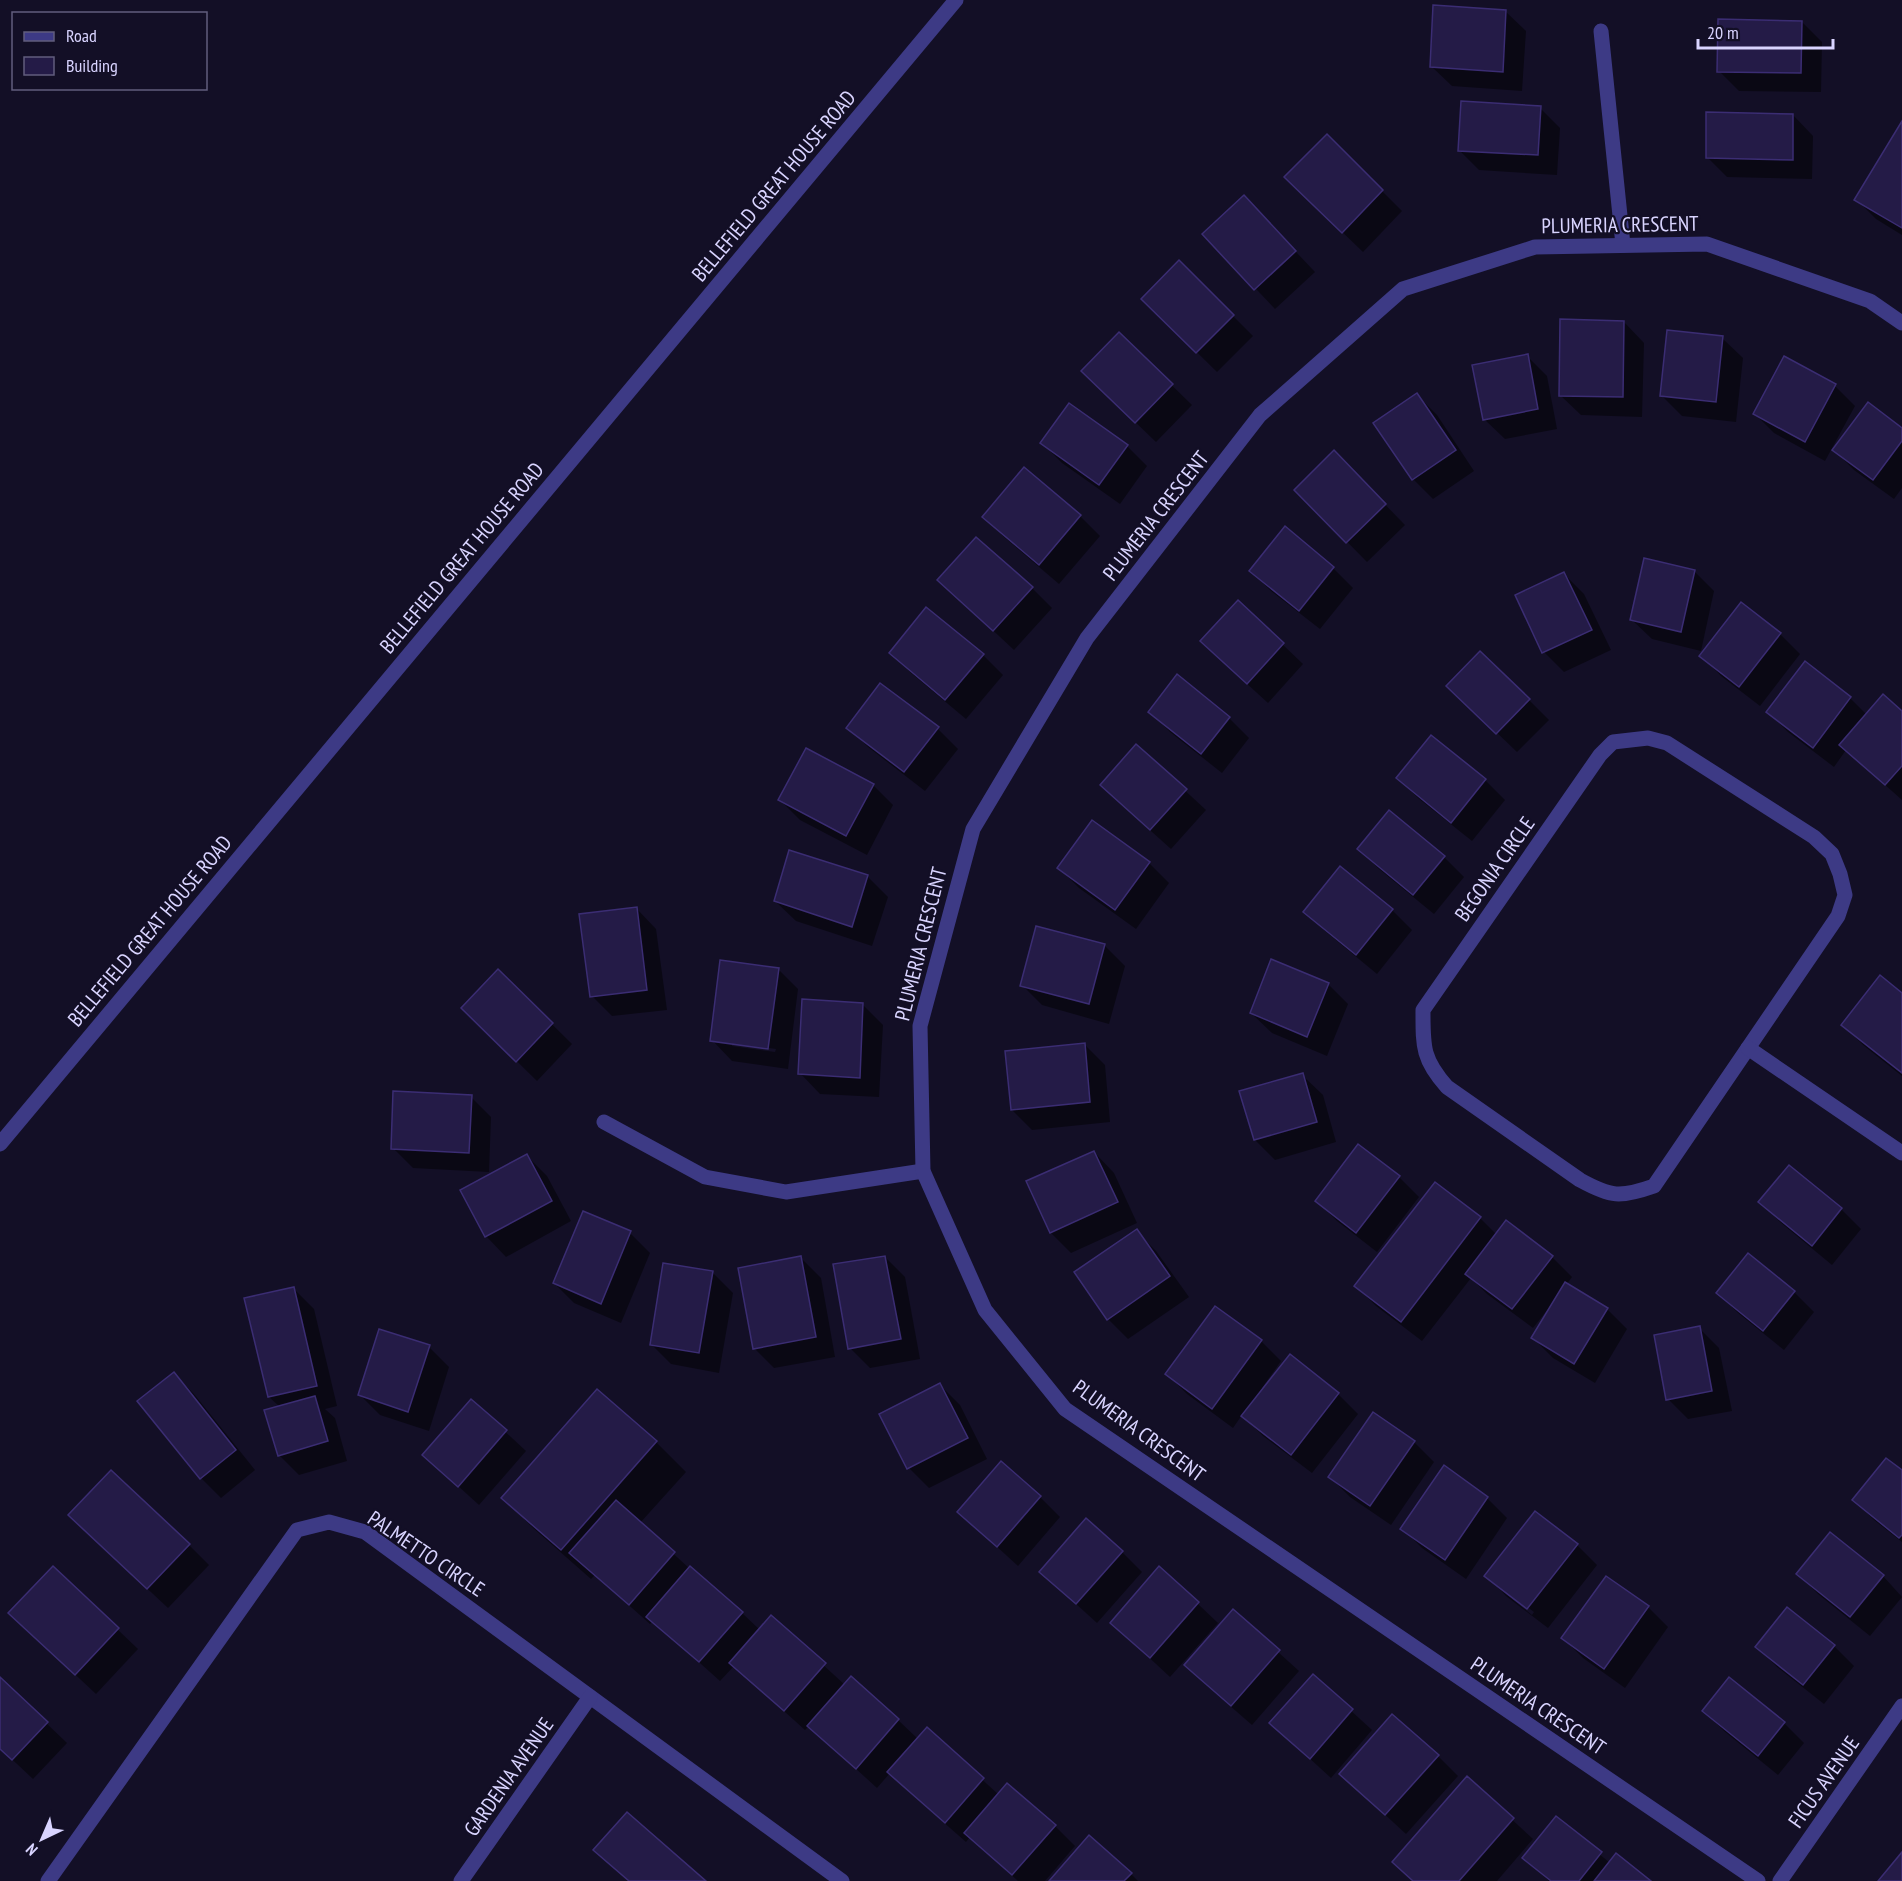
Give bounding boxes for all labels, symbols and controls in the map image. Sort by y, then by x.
legend [12,12,207,90]
scale bar [1698,12,1833,50]
text: 20 m [1707,21,1739,44]
text: Road [66,24,97,47]
text: Building [66,54,118,77]
street label: BELLEFIELD GREAT HOUSE ROAD [686,85,861,287]
street label: PLUMERIA CRESCENT [1541,210,1699,239]
street label: PLUMERIA CRESCENT [1097,445,1215,586]
street label: BELLEFIELD GREAT HOUSE ROAD [374,457,549,659]
street label: BEGONIA CIRCLE [1449,811,1541,926]
street label: BELLEFIELD GREAT HOUSE ROAD [62,830,237,1032]
street label: PLUMERIA CRESCENT [888,864,953,1023]
street label: PLUMERIA CRESCENT [1068,1373,1211,1488]
street label: PALMETTO CIRCLE [363,1505,490,1603]
street label: PLUMERIA CRESCENT [1466,1650,1611,1761]
street label: GARDENIA AVENUE [458,1712,559,1841]
street label: FICUS AVENUE [1782,1731,1865,1833]
north arrow [12,1809,72,1869]
text: N [22,1840,42,1860]

